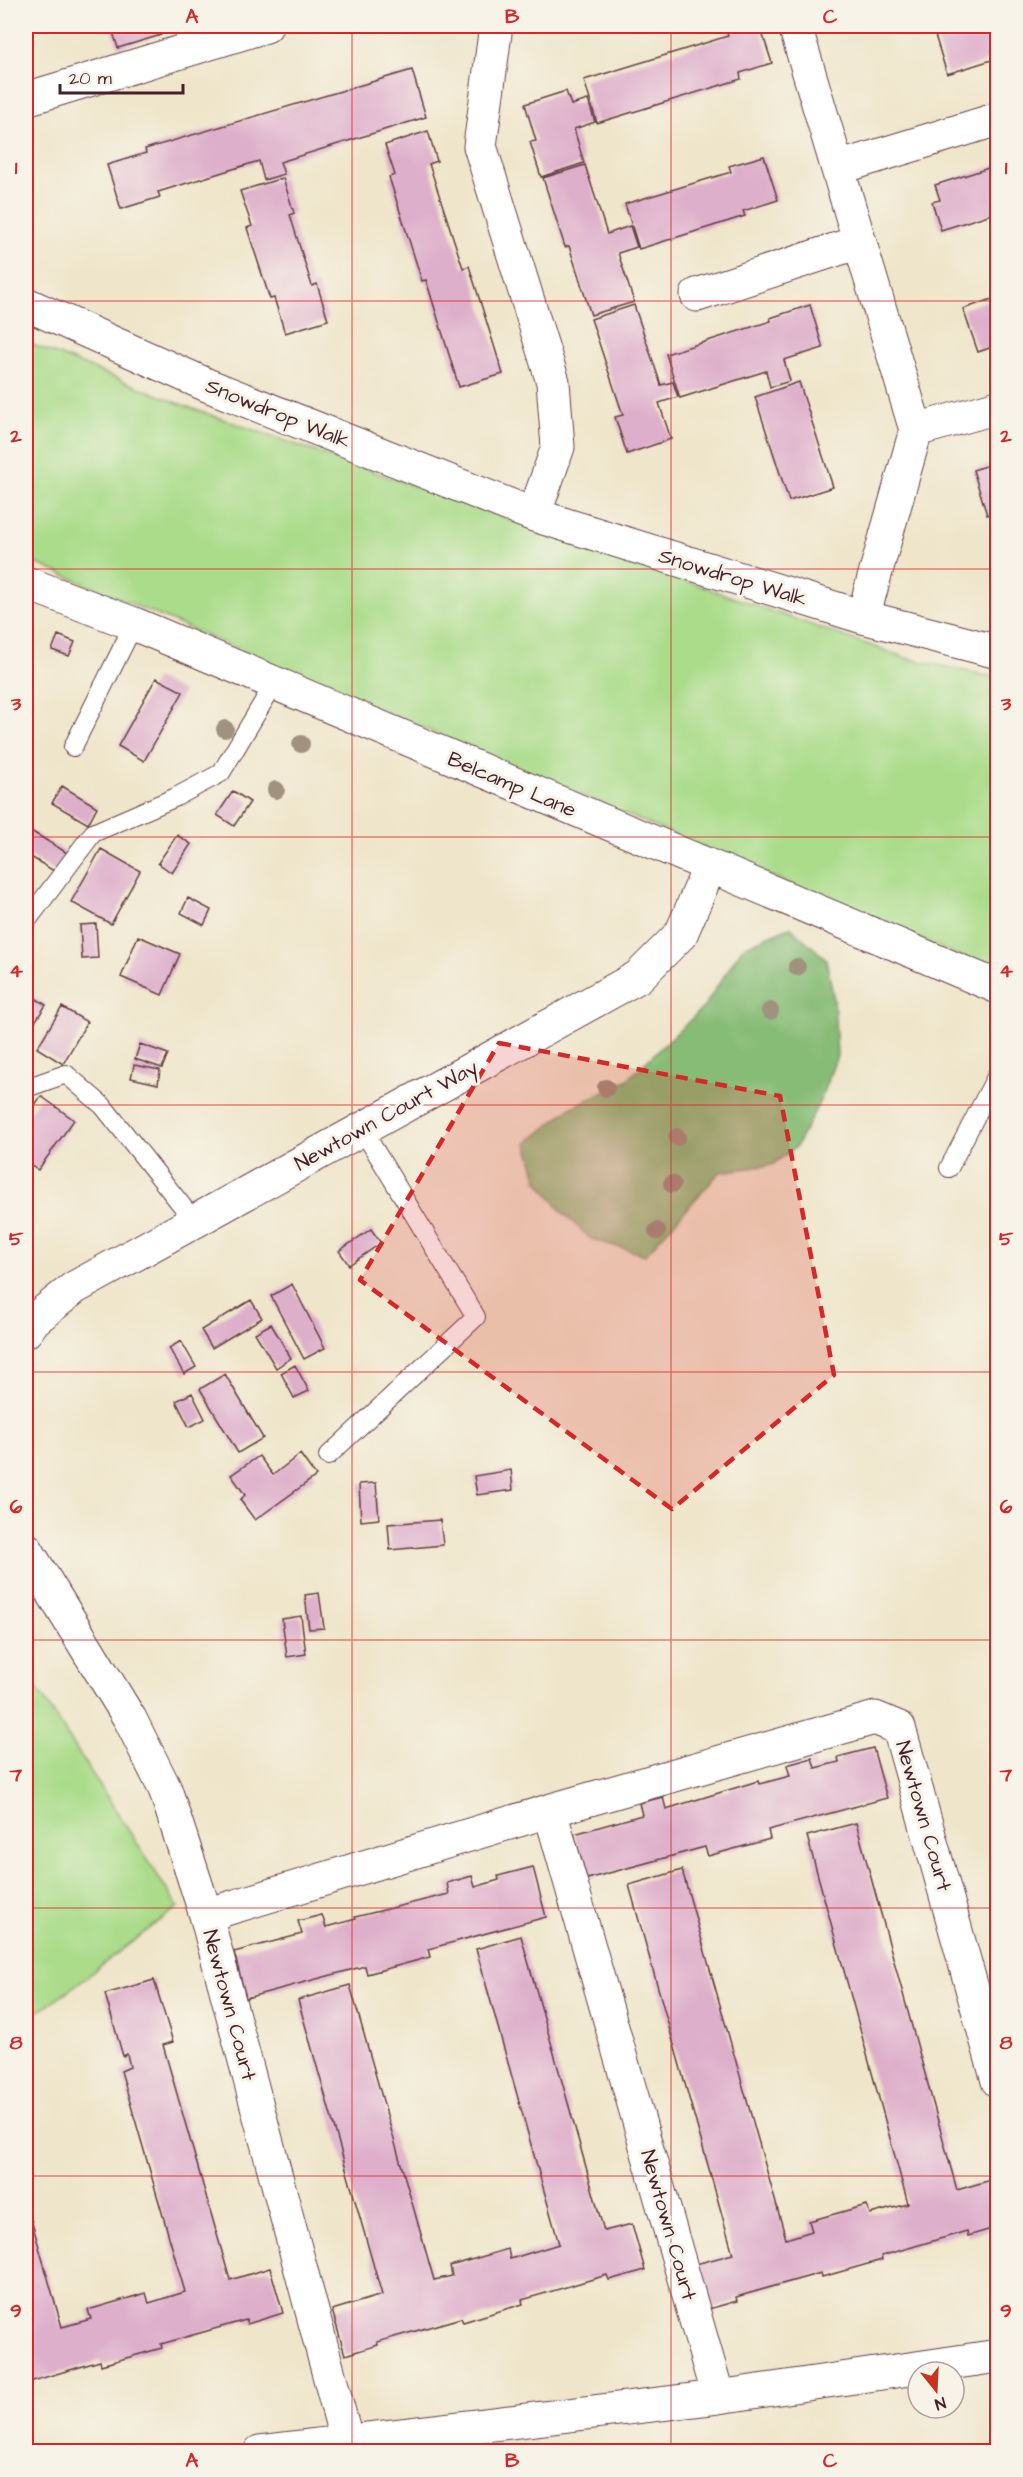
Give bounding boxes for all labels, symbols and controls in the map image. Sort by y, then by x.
text: A [186,3,199,31]
text: B [505,3,520,31]
text: C [823,3,838,31]
scale bar [60,57,183,95]
text: 20 m [69,66,112,91]
text: 1 [15,154,18,182]
text: 1 [1005,154,1008,182]
street label: Snowdrop Walk [201,371,355,457]
text: 2 [9,422,22,450]
text: 2 [999,422,1012,450]
street label: Snowdrop Walk [655,541,811,615]
text: 3 [10,690,22,718]
text: 3 [1000,690,1012,718]
street label: Belcamp Lane [443,744,581,826]
text: 4 [9,957,23,985]
text: 4 [999,957,1013,985]
street label: Newtown Court Way [289,1053,485,1180]
text: 5 [9,1225,24,1253]
text: 5 [999,1225,1014,1253]
text: 6 [10,1493,23,1521]
text: 6 [1000,1493,1013,1521]
street label: Newtown Court [888,1738,959,1895]
text: 7 [9,1761,23,1789]
text: 7 [999,1761,1013,1789]
street label: Newtown Court [195,1926,264,2084]
text: 8 [10,2029,23,2057]
text: 8 [1000,2029,1013,2057]
street label: Newtown Court [633,2147,704,2304]
text: 9 [10,2297,22,2325]
text: 9 [1000,2297,1012,2325]
north arrow [906,2360,966,2420]
text: N [932,2391,948,2415]
text: A [186,2447,199,2475]
text: B [505,2447,520,2475]
text: C [823,2447,838,2475]

